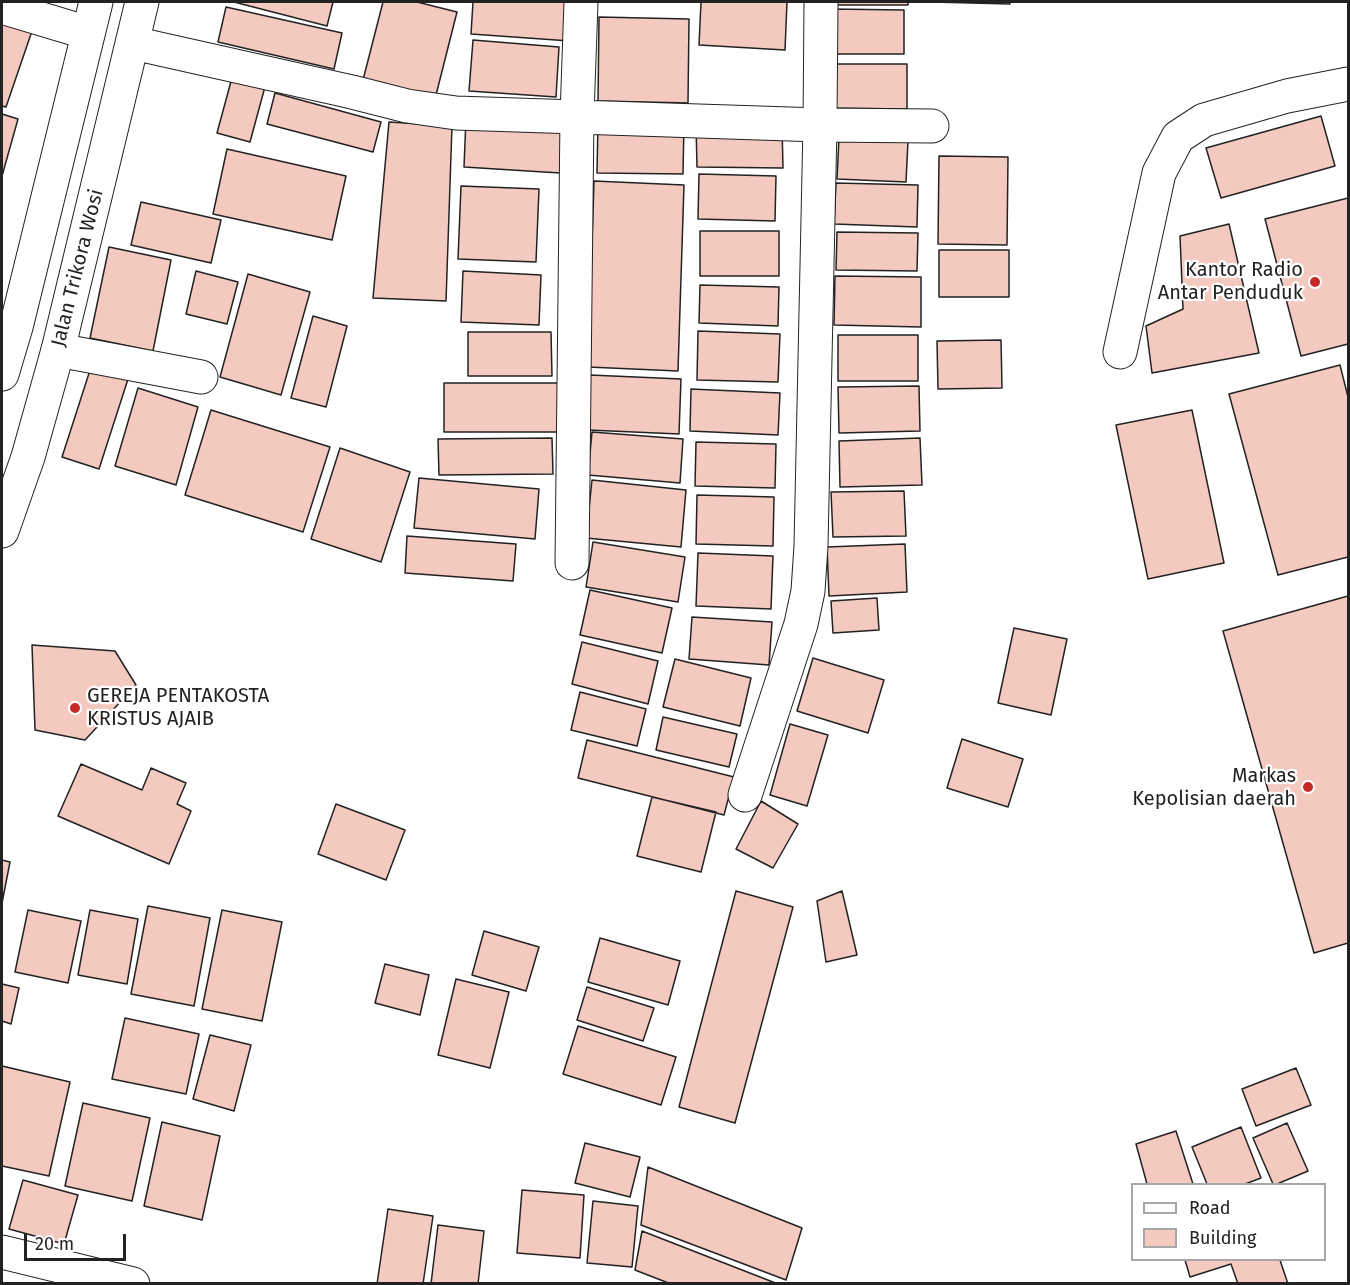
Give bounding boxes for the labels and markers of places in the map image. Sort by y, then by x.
place label: Kantor Radio Antar Penduduk [1158,258,1303,305]
marker: Kantor Radio Antar Penduduk [1308,275,1322,289]
place label: GEREJA PENTAKOSTA KRISTUS AJAIB [87,684,269,731]
marker: GEREJA PENTAKOSTA KRISTUS AJAIB [68,701,82,715]
place label: Markas Kepolisian daerah [1132,764,1296,811]
marker: Markas Kepolisian daerah [1301,780,1315,794]

